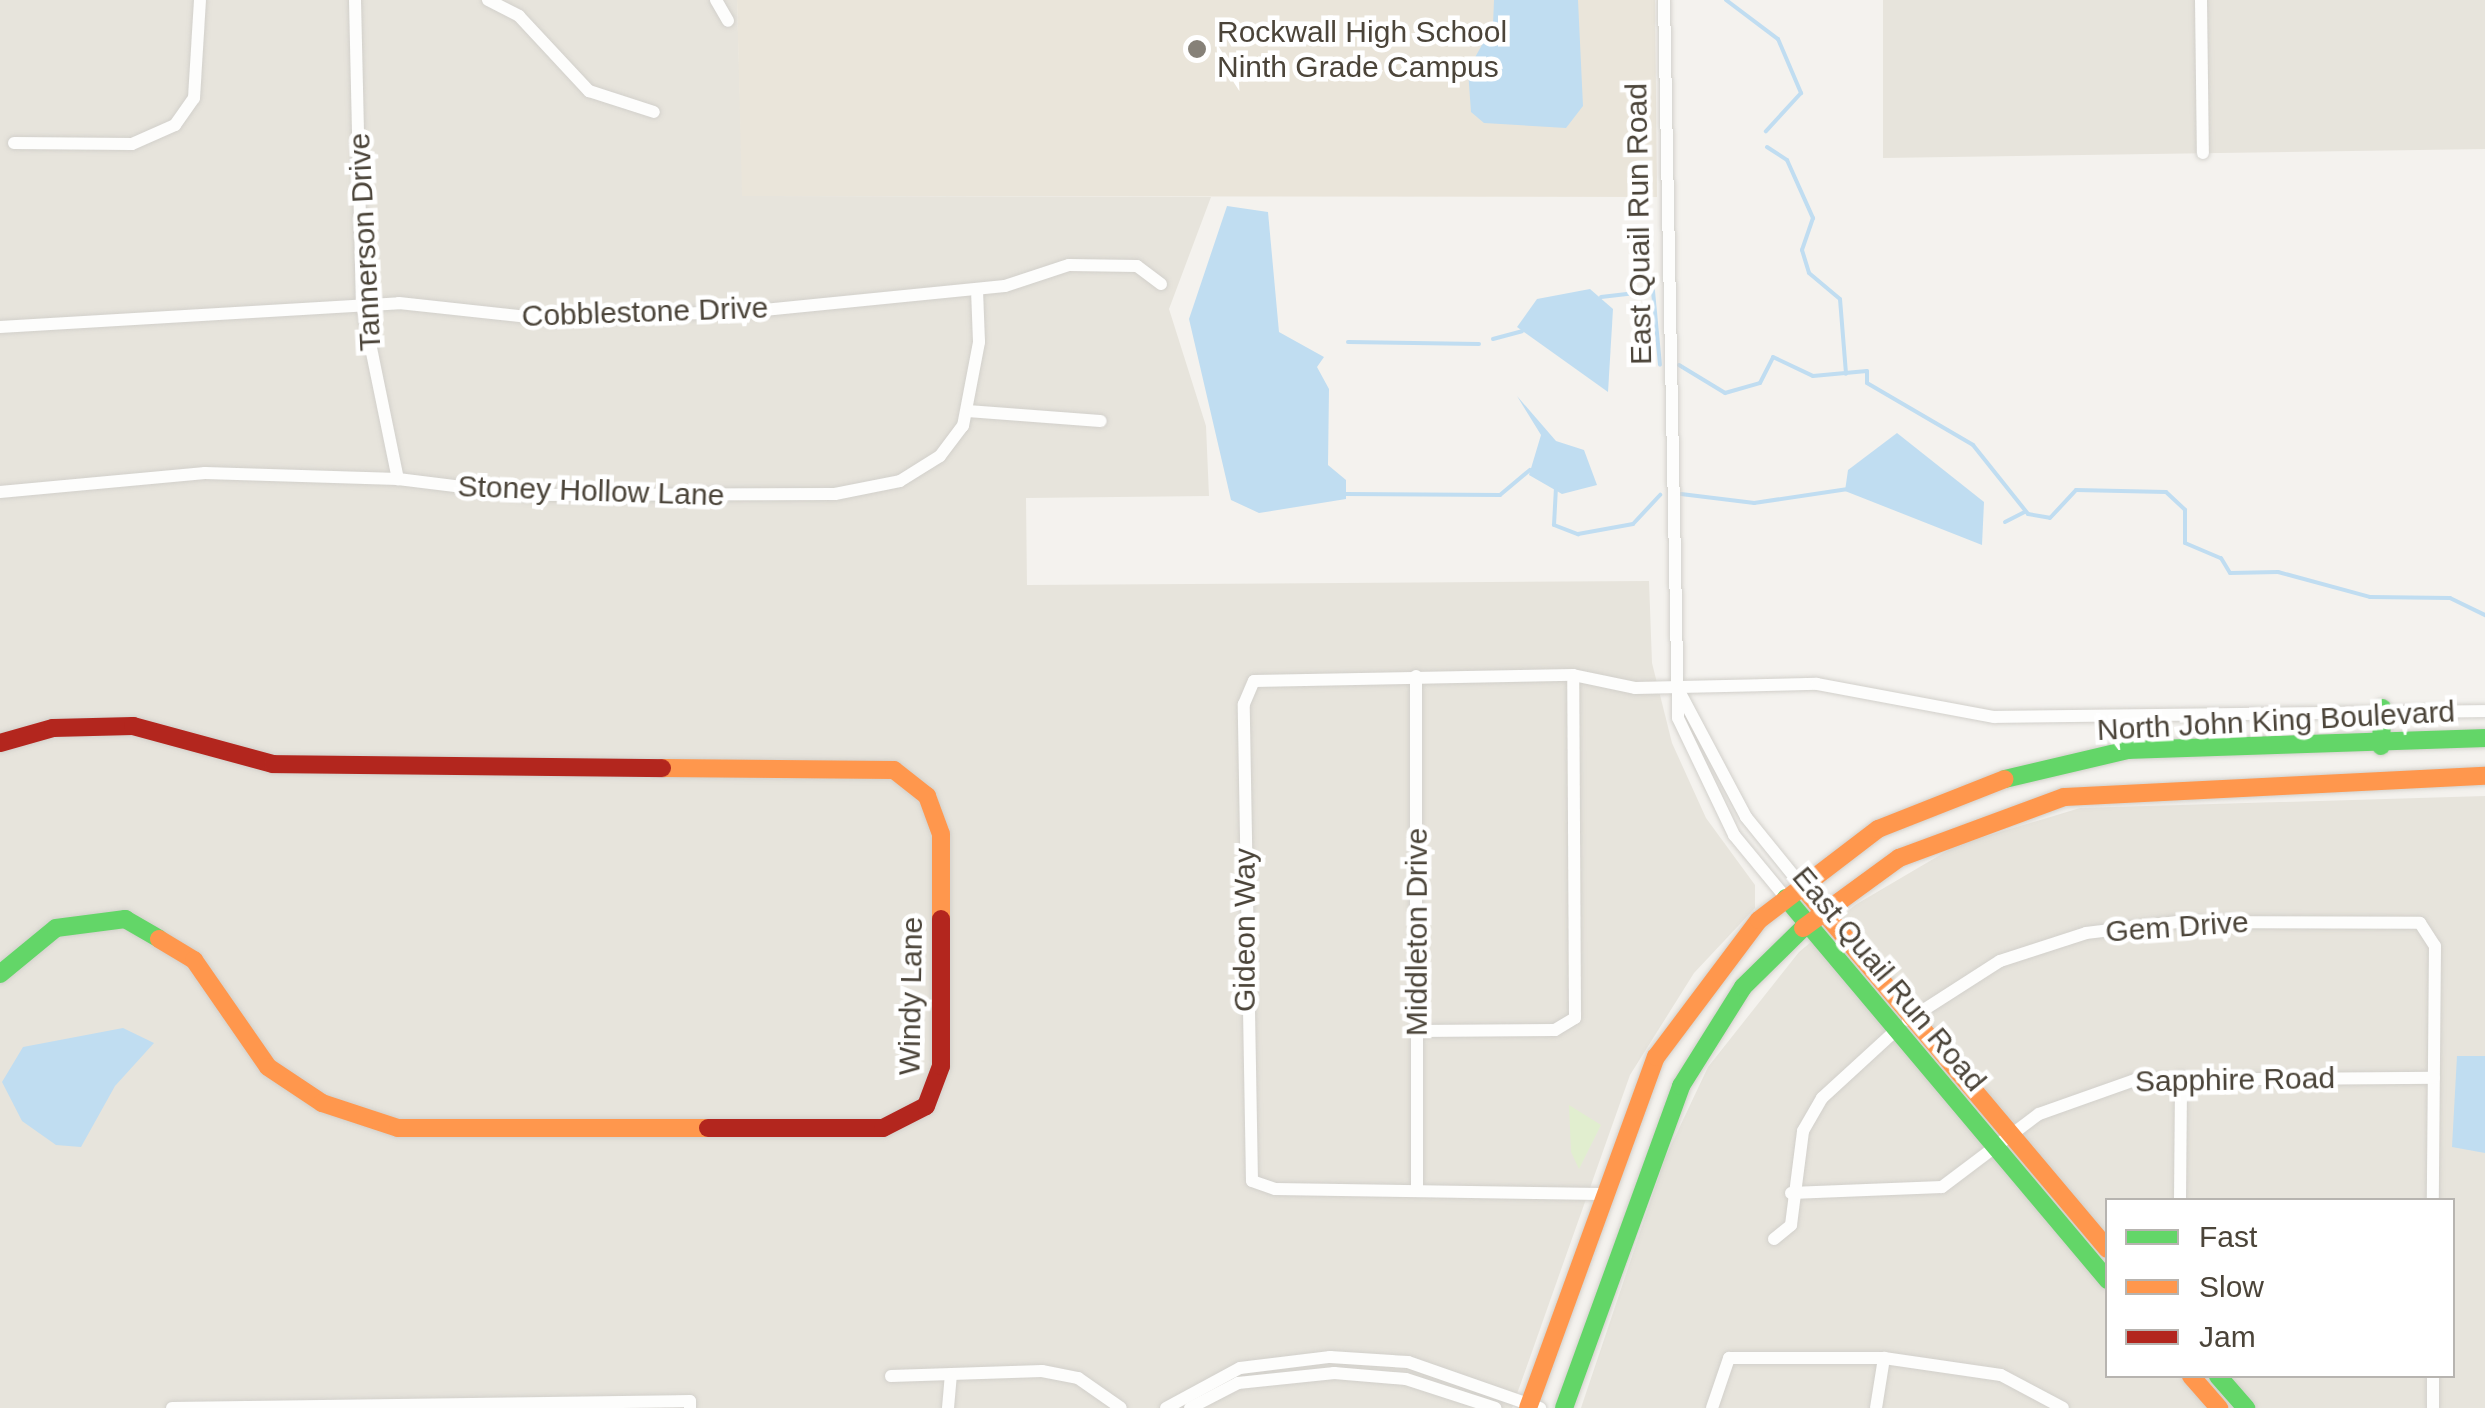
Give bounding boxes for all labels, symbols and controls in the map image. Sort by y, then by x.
place label: Rockwall High School Ninth Grade Campus [1217,14,1507,84]
marker: Rockwall High School Ninth Grade Campus [1186,38,1208,60]
street label: East Quail Run Road [1619,83,1659,365]
street label: Tannerson Drive [341,132,389,352]
street label: Cobblestone Drive [521,290,769,334]
street label: Stoney Hollow Lane [457,468,725,514]
street label: North John King Boulevard [2096,694,2456,748]
street label: Middleton Drive [1399,828,1435,1036]
street label: Gideon Way [1227,848,1263,1012]
street label: East Quail Run Road [1785,859,1993,1099]
street label: Gem Drive [2104,904,2250,950]
street label: Windy Lane [892,916,930,1076]
street label: Sapphire Road [2135,1060,2335,1100]
legend [2105,1198,2455,1378]
text: Fast [2199,1220,2257,1253]
text: Slow [2199,1270,2264,1303]
text: Jam [2199,1320,2256,1353]

